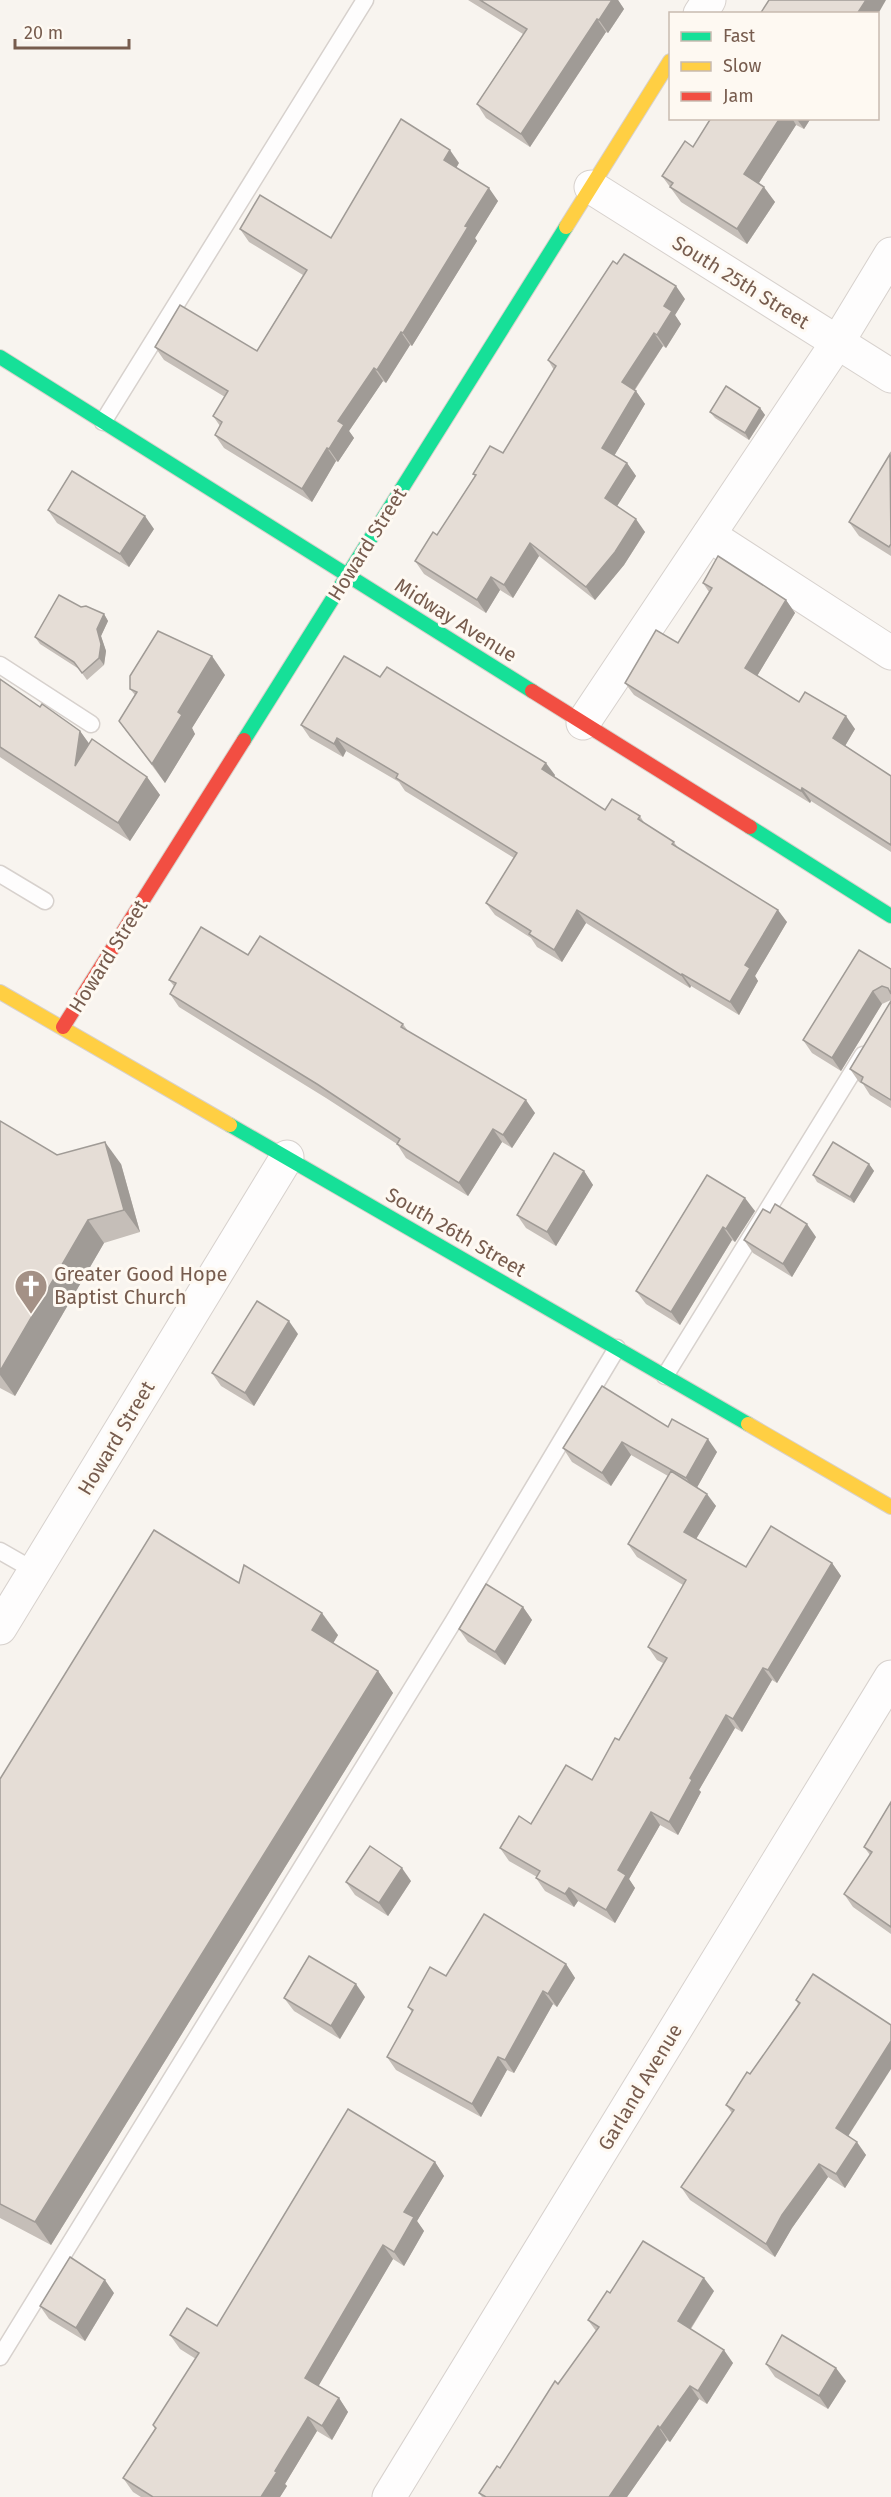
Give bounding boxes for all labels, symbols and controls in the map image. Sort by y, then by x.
scale bar [15,12,129,50]
legend [669,12,879,120]
text: 20 m [24,22,63,44]
text: Fast [723,25,756,47]
text: Slow [723,55,762,77]
text: Jam [723,85,754,107]
street label: South 25th Street [668,230,814,334]
street label: Howard Street [323,482,412,605]
street label: Midway Avenue [391,573,521,667]
street label: Howard Street [64,894,153,1017]
street label: South 26th Street [382,1182,531,1282]
place label: Greater Good Hope Baptist Church [54,1262,227,1309]
church icon: Greater Good Hope Baptist Church [13,1268,49,1315]
street label: Howard Street [73,1376,160,1499]
street label: Garland Avenue [593,2019,687,2155]

